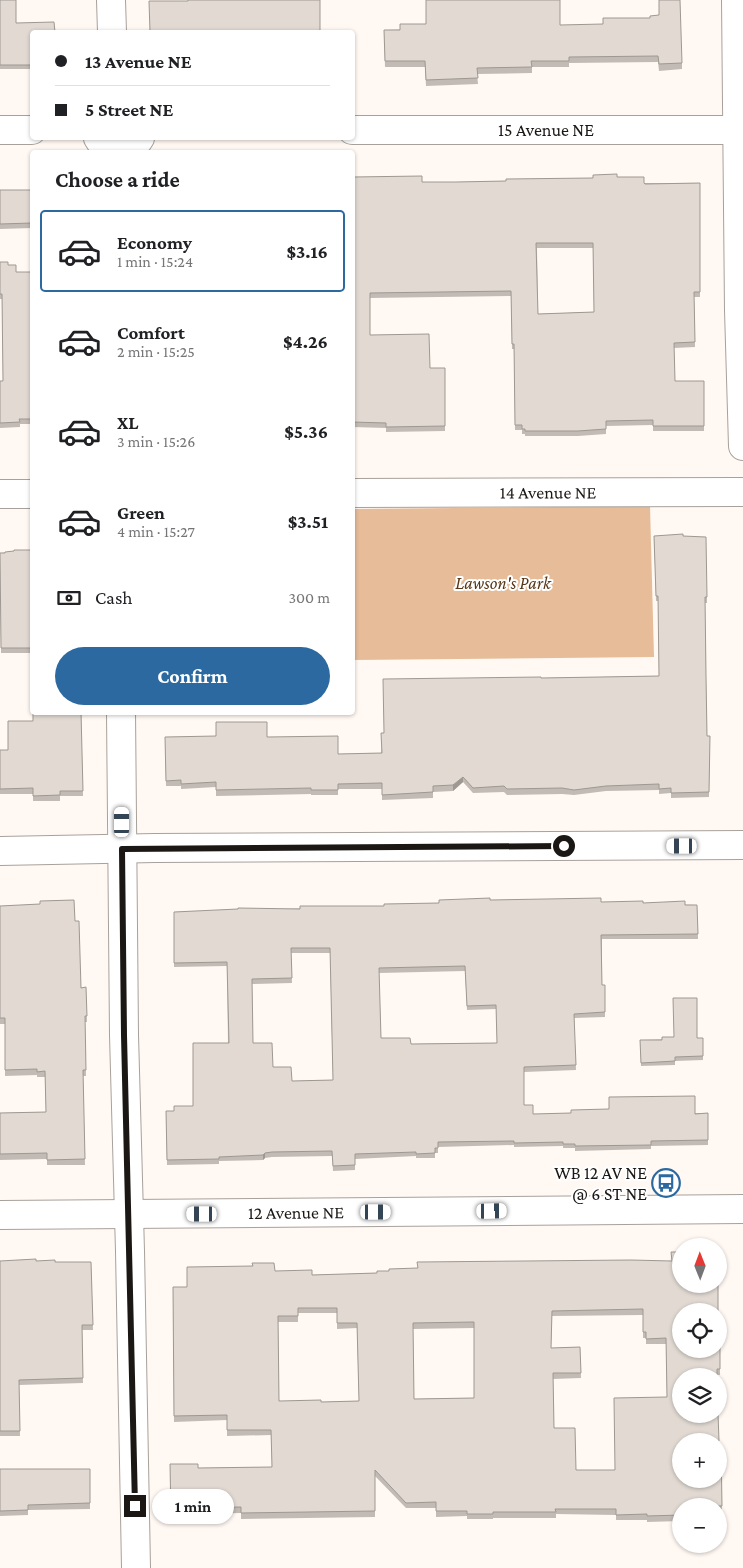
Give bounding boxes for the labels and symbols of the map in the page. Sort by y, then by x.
street label: 15 Avenue NE [498,120,594,140]
street label: 14 Avenue NE [500,482,597,503]
park label: Lawson's Park [455,573,552,593]
car [114,807,129,837]
route start [553,835,575,857]
car [667,839,697,854]
place label: WB 12 AV NE @ 6 ST NE [554,1163,647,1204]
bus stop icon: WB 12 AV NE @ 6 ST NE [651,1168,681,1198]
street label: 12 Avenue NE [248,1202,344,1223]
car [476,1203,507,1219]
car [361,1205,391,1220]
car [187,1207,217,1222]
north arrow [672,1238,728,1292]
callout: 1 min [152,1488,235,1524]
route end [124,1495,146,1517]

